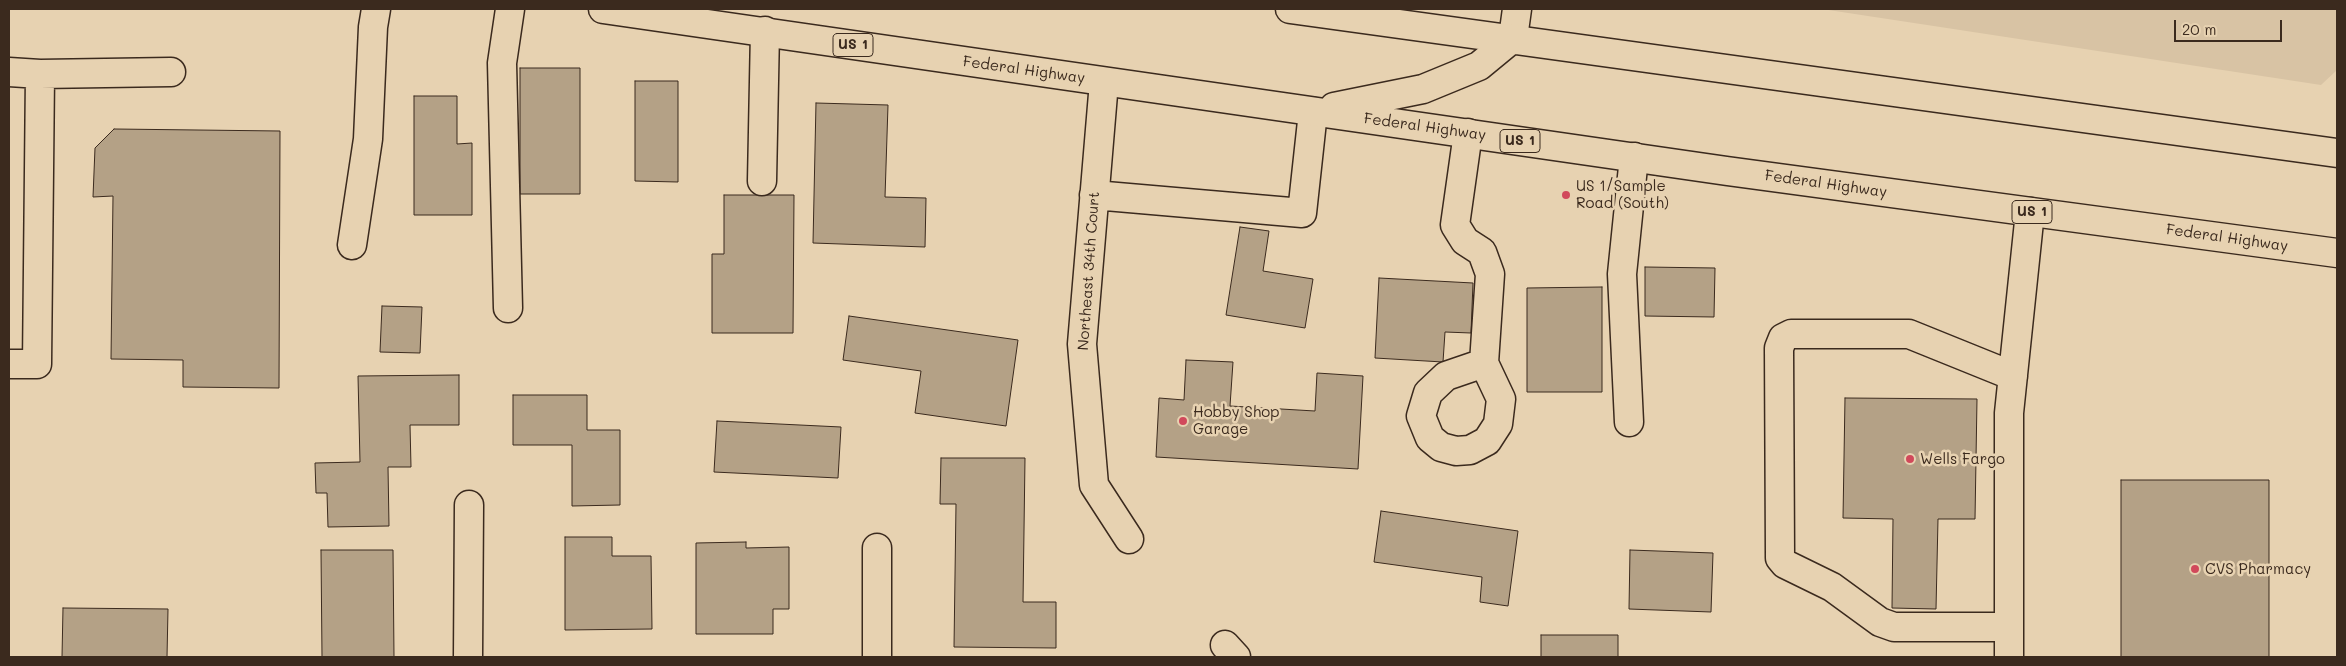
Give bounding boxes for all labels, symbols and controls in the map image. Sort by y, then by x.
scale bar [2176,10,2284,42]
text: 20 m [2182,19,2216,39]
road number: US 1 [833,34,873,56]
street label: Federal Highway [962,53,1086,87]
street label: Federal Highway [1363,110,1487,144]
road number: US 1 [1500,130,1540,152]
street label: Federal Highway [1764,167,1888,201]
place label: US 1/Sample Road (South) [1576,177,1669,212]
marker: US 1/Sample Road (South) [1560,189,1572,201]
street label: Northeast 34th Court [1074,191,1104,351]
road number: US 1 [2012,200,2052,223]
street label: Federal Highway [2165,221,2289,255]
place label: Hobby Shop Garage [1193,403,1279,438]
marker: Hobby Shop Garage [1177,415,1189,427]
place label: Wells Fargo [1920,450,2005,468]
marker: Wells Fargo [1904,453,1916,465]
place label: CVS Pharmacy [2205,560,2311,578]
marker: CVS Pharmacy [2189,563,2201,575]

